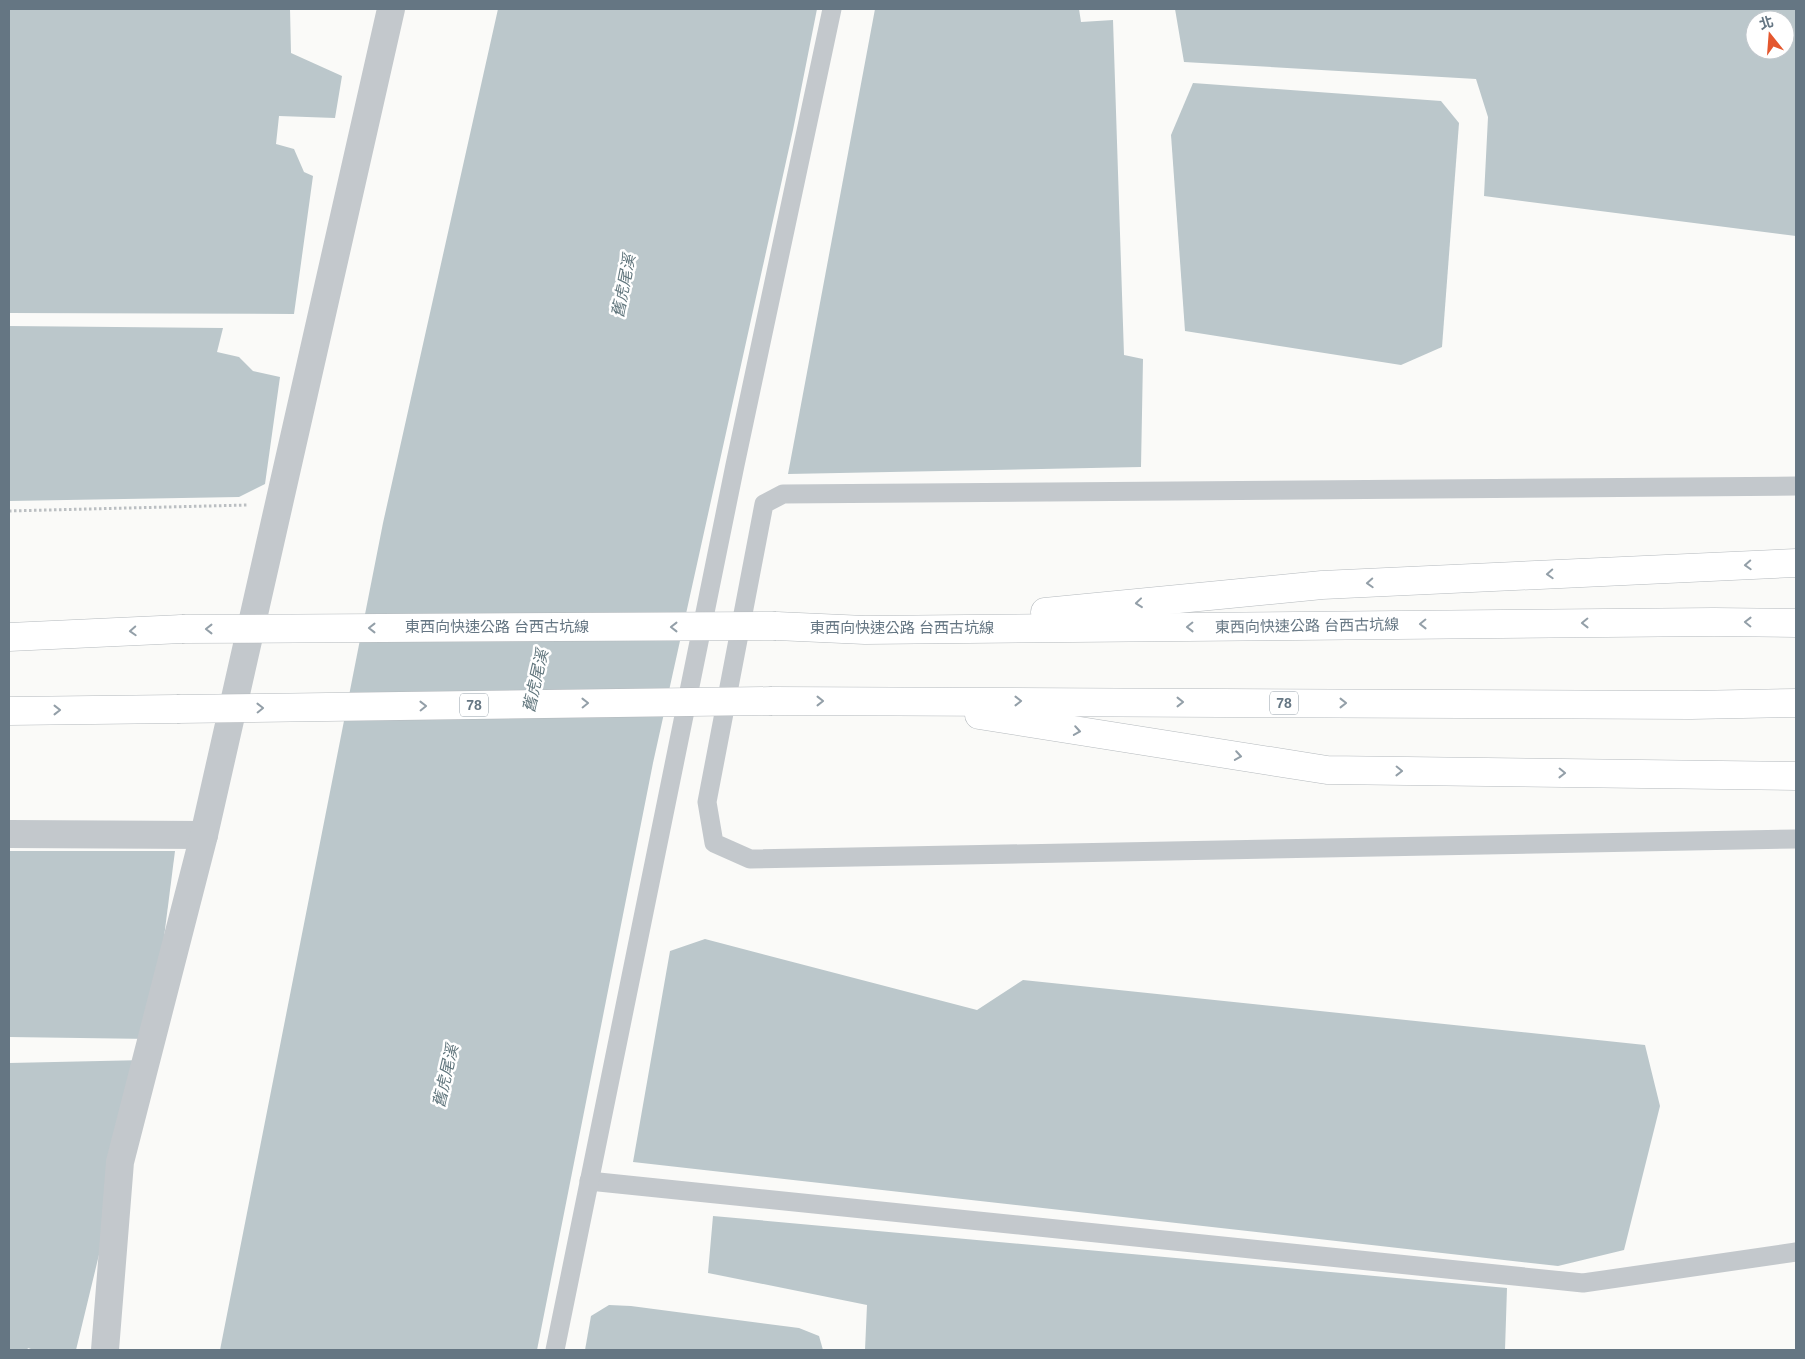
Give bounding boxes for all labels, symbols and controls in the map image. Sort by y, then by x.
north arrow [1745,10,1795,60]
text: 北 [1757,13,1775,32]
water label: 舊虎尾溪 [609,251,638,319]
one-way arrow [1743,559,1751,570]
one-way arrow [1546,569,1554,579]
one-way arrow [1366,577,1374,588]
one-way arrow [1135,597,1143,608]
street label: 東西向快速公路 台西古坑線 [1215,615,1399,636]
one-way arrow [1743,617,1751,627]
street label: 東西向快速公路 台西古坑線 [405,618,589,635]
one-way arrow [1581,618,1588,628]
street label: 東西向快速公路 台西古坑線 [810,619,994,636]
one-way arrow [1418,619,1426,630]
one-way arrow [670,622,678,632]
one-way arrow [1186,622,1194,632]
one-way arrow [205,623,213,634]
one-way arrow [368,623,376,633]
one-way arrow [129,626,137,636]
water label: 舊虎尾溪 [520,646,551,714]
road number: 78 [1270,691,1298,714]
road number: 78 [460,694,488,716]
one-way arrow [817,696,825,706]
one-way arrow [1014,696,1022,706]
one-way arrow [1177,697,1185,707]
one-way arrow [582,698,590,709]
one-way arrow [1340,698,1347,708]
one-way arrow [420,701,427,711]
one-way arrow [257,703,265,713]
one-way arrow [54,705,62,716]
one-way arrow [1073,725,1082,735]
one-way arrow [1234,751,1242,761]
one-way arrow [1396,766,1403,776]
one-way arrow [1558,768,1566,778]
water label: 舊虎尾溪 [430,1041,461,1109]

